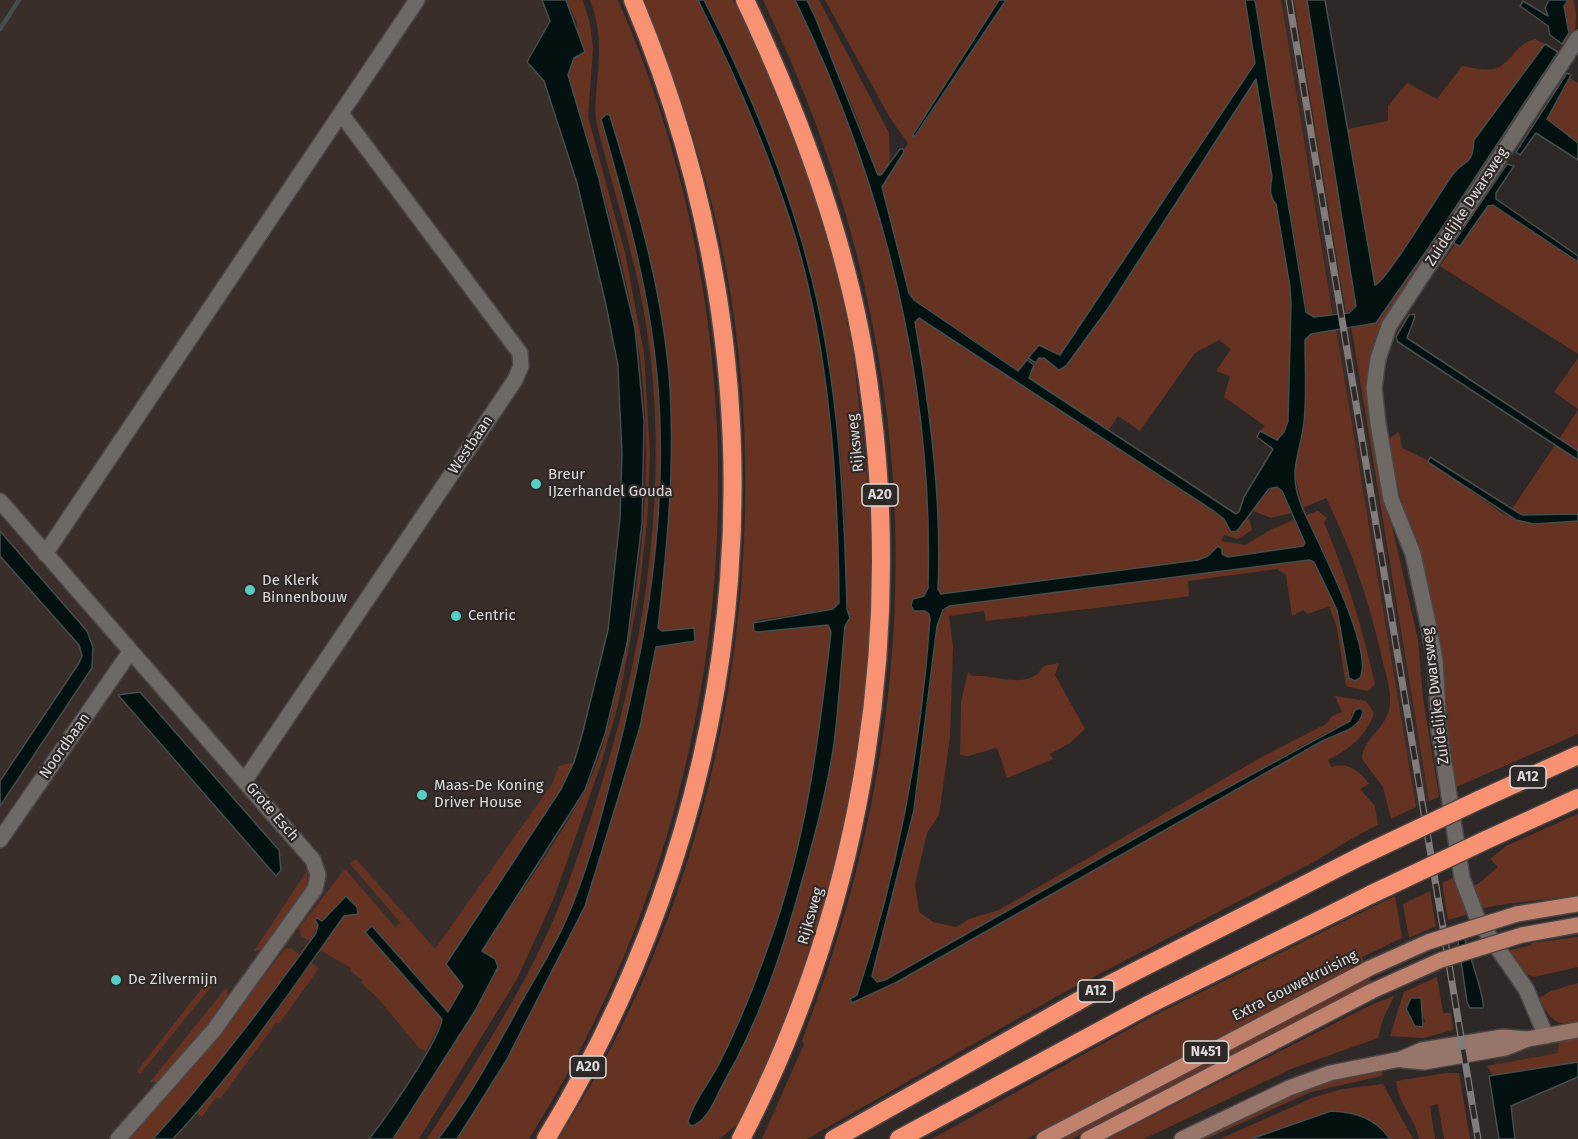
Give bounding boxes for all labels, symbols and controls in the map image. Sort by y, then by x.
street label: Zuidelijke Dwarsweg [1422,144,1512,270]
street label: Westbaan [445,412,497,478]
street label: Rijksweg [844,413,868,473]
place label: Breur IJzerhandel Gouda [548,466,673,501]
marker: Breur IJzerhandel Gouda [529,477,543,491]
road number: A20 [862,484,898,506]
place label: De Klerk Binnenbouw [262,572,347,607]
marker: De Klerk Binnenbouw [243,583,257,597]
place label: Centric [468,607,516,625]
marker: Centric [449,609,463,623]
street label: Zuidelijke Dwarsweg [1419,627,1453,765]
street label: Noordbaan [36,710,94,782]
road number: A12 [1510,766,1546,788]
place label: Maas-De Koning Driver House [434,777,543,812]
street label: Grote Esch [242,779,302,845]
marker: Maas-De Koning Driver House [415,788,429,802]
street label: Rijksweg [794,885,828,947]
street label: Extra Gouwekruising [1229,947,1361,1025]
place label: De Zilvermijn [128,971,217,989]
marker: De Zilvermijn [109,973,123,987]
road number: A12 [1078,980,1114,1002]
road number: N451 [1184,1041,1228,1063]
road number: A20 [570,1056,606,1078]

